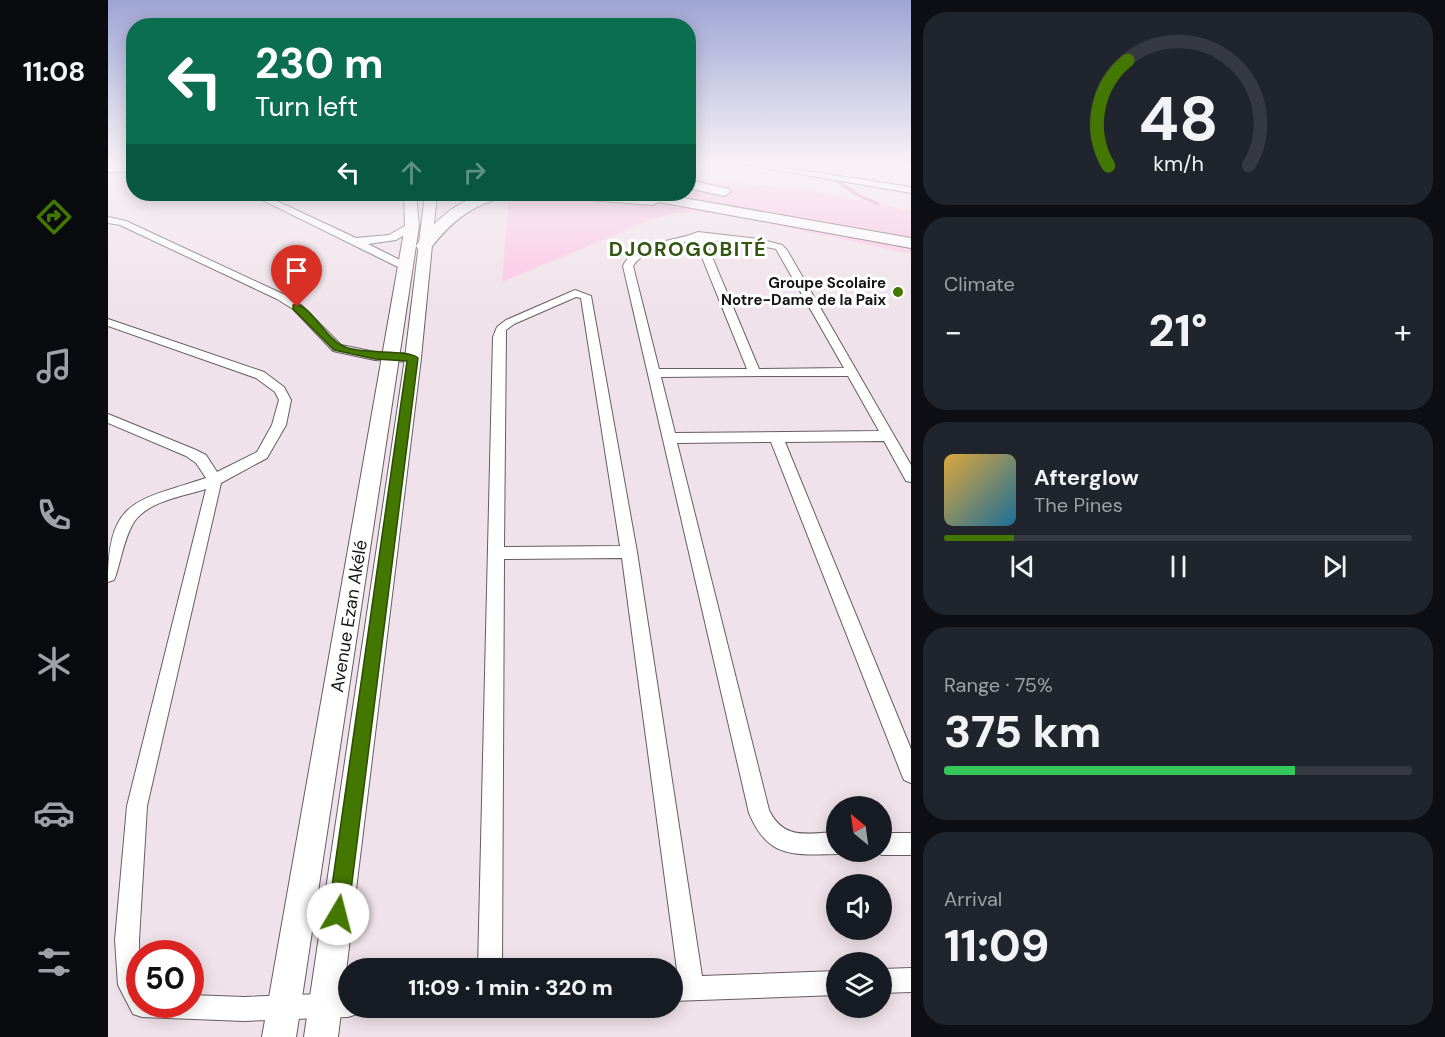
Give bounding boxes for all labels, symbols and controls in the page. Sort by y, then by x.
text: 230 m [255,36,384,91]
icon: left [156,42,234,120]
text: 11:08 [23,54,85,89]
text: 48 [1138,78,1218,159]
text: Turn left [255,89,358,124]
text: km/h [1153,150,1203,178]
icon: left [332,156,365,189]
icon: ahead [395,156,428,189]
icon: right [458,156,491,189]
icon: directions [33,196,75,238]
district label: DJOROGOBITÉ [609,236,767,262]
pin [271,245,322,307]
icon: arrive [280,254,313,287]
text: Climate [944,271,1015,297]
place label: Groupe Scolaire Notre-Dame de la Paix [721,273,886,310]
marker: Groupe Scolaire Notre-Dame de la Paix [891,285,905,299]
text: 21° [1148,301,1208,360]
text: − [944,310,962,353]
text: + [1394,310,1412,353]
icon: music [33,345,75,387]
text: Afterglow [1034,463,1139,492]
text: The Pines [1034,492,1123,518]
icon: phone [33,494,75,536]
street label: Avenue Ezan Akélé [325,538,373,694]
icon: previous [1006,550,1039,583]
icon: pause [1162,550,1195,583]
icon: next [1318,550,1351,583]
icon: climate [33,643,75,685]
text: Range · 75% [944,672,1053,698]
text: 375 km [944,702,1101,761]
icon: car [33,792,75,834]
north arrow [826,796,892,862]
map controls [826,796,892,1018]
button: sound [826,874,892,940]
position arrow [306,882,370,946]
text: Arrival [944,886,1002,912]
text: 11:09 [944,916,1049,975]
speed limit sign: 50 [126,940,204,1018]
icon: filters [33,941,75,983]
button: layers [826,952,892,1018]
text: 11:09 · 1 min · 320 m [408,973,613,1002]

